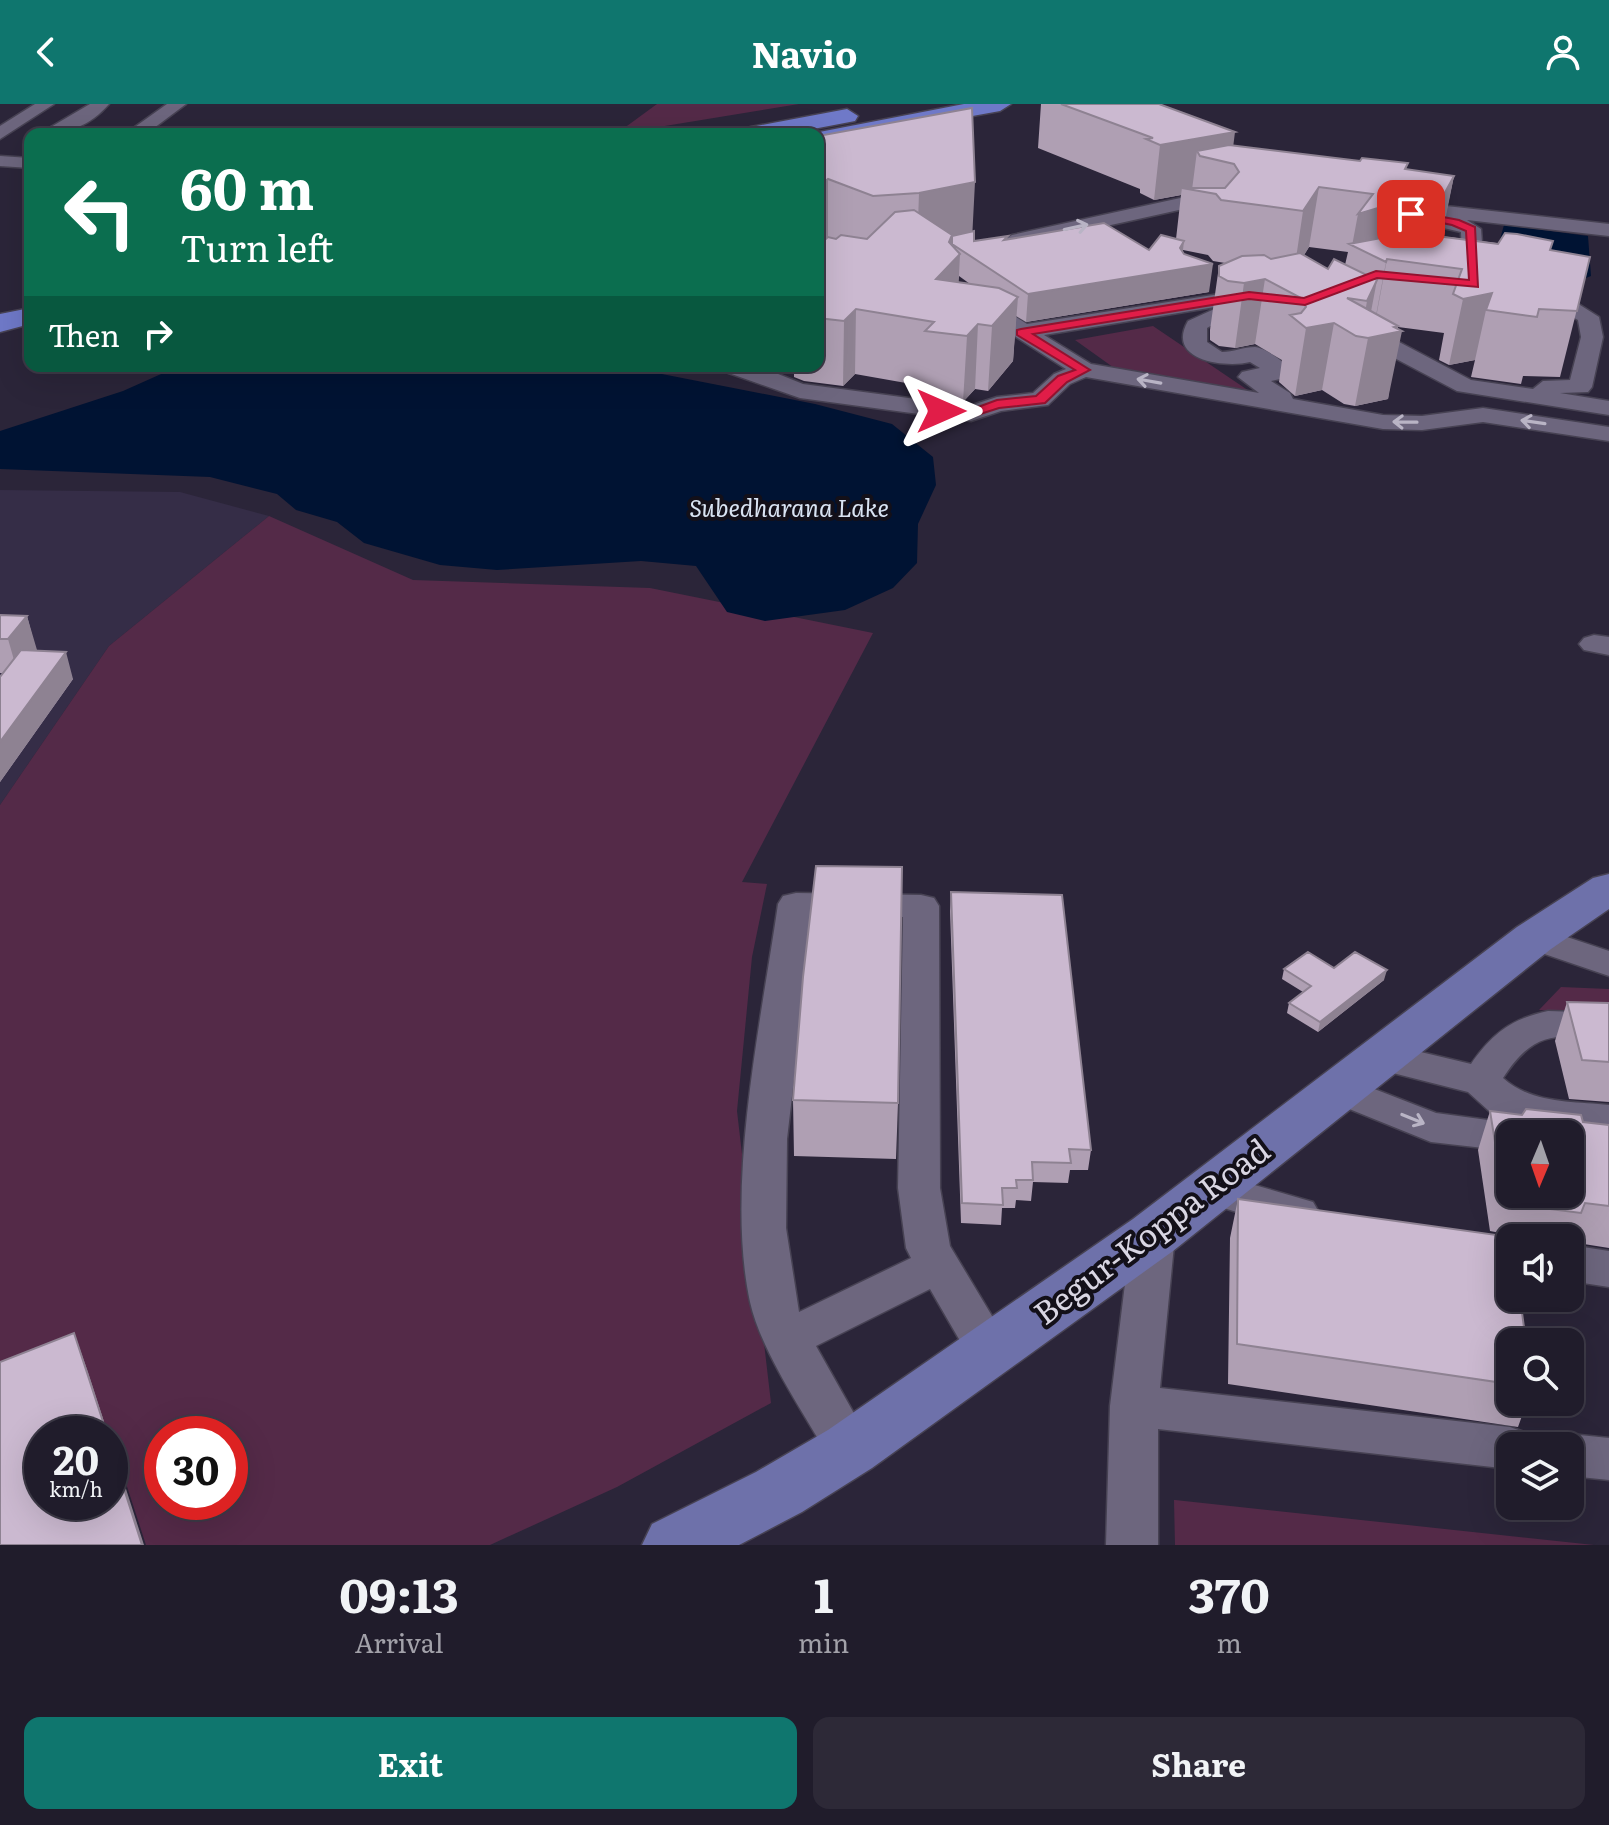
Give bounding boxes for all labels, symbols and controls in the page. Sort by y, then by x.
text: Navio [752,26,857,79]
icon: back [24,30,68,74]
icon: person [1541,30,1585,74]
text: 60 m [180,144,314,227]
icon: left [48,160,152,264]
pin [1377,180,1445,248]
icon: arrive [1389,192,1433,236]
one-way arrow [1062,219,1088,234]
text: Turn left [180,220,334,273]
text: Then [48,312,120,356]
icon: right [136,312,180,356]
position arrow [899,369,983,453]
one-way arrow [1137,373,1162,388]
one-way arrow [1520,414,1546,429]
one-way arrow [1392,415,1419,430]
water label: Subedharana Lake [689,489,889,524]
one-way arrow [1400,1113,1425,1128]
north arrow [1496,1120,1584,1208]
map controls [1496,1120,1584,1520]
street label: Begur-Koppa Road [1022,1125,1278,1334]
button: sound [1496,1224,1584,1312]
button: search [1496,1328,1584,1416]
speed limit sign: 30 [144,1416,248,1520]
text: 20 [53,1428,99,1487]
button: layers [1496,1432,1584,1520]
text: km/h [49,1473,103,1503]
text: 09:13 [339,1557,459,1628]
text: 1 [814,1557,834,1628]
text: 370 [1188,1557,1270,1628]
text: Arrival [355,1622,443,1661]
text: min [798,1622,849,1661]
text: m [1216,1622,1242,1661]
button: Exit [24,1717,797,1809]
button: Share [813,1717,1585,1809]

